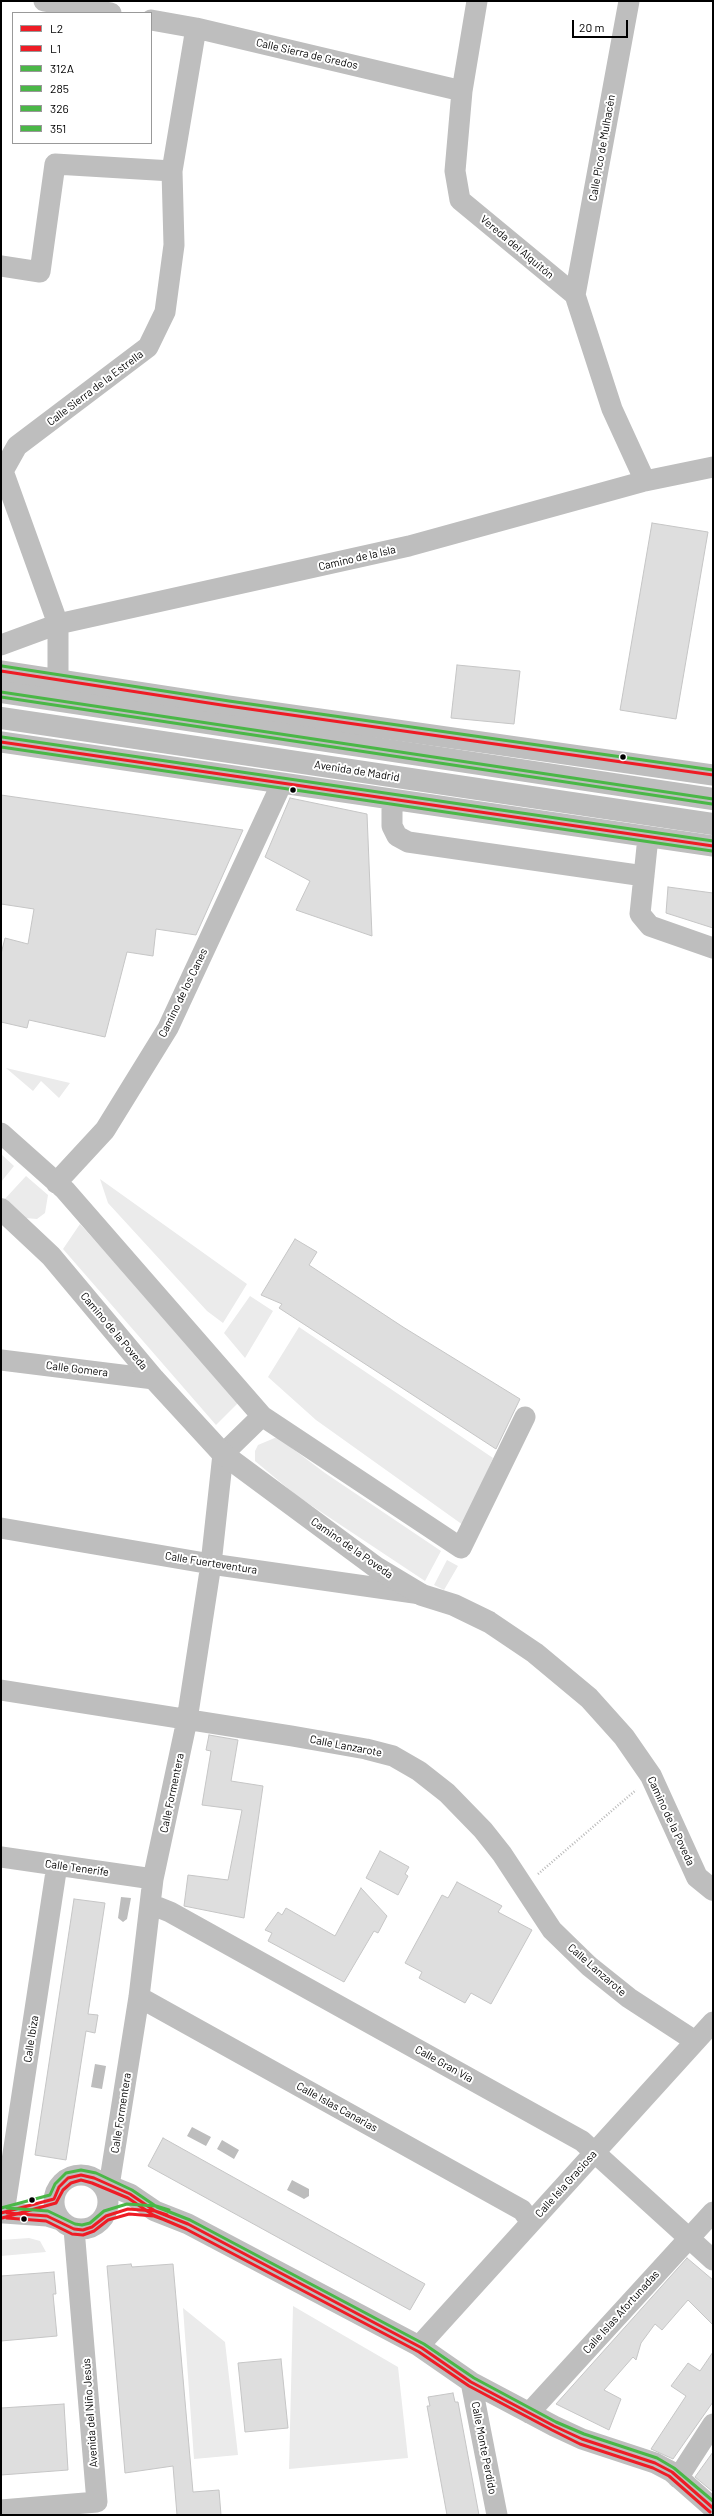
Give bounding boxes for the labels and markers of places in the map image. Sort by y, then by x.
unlabelled marker [618,752,628,762]
unlabelled marker [288,785,298,795]
unlabelled marker [27,2195,37,2205]
unlabelled marker [19,2214,29,2224]

